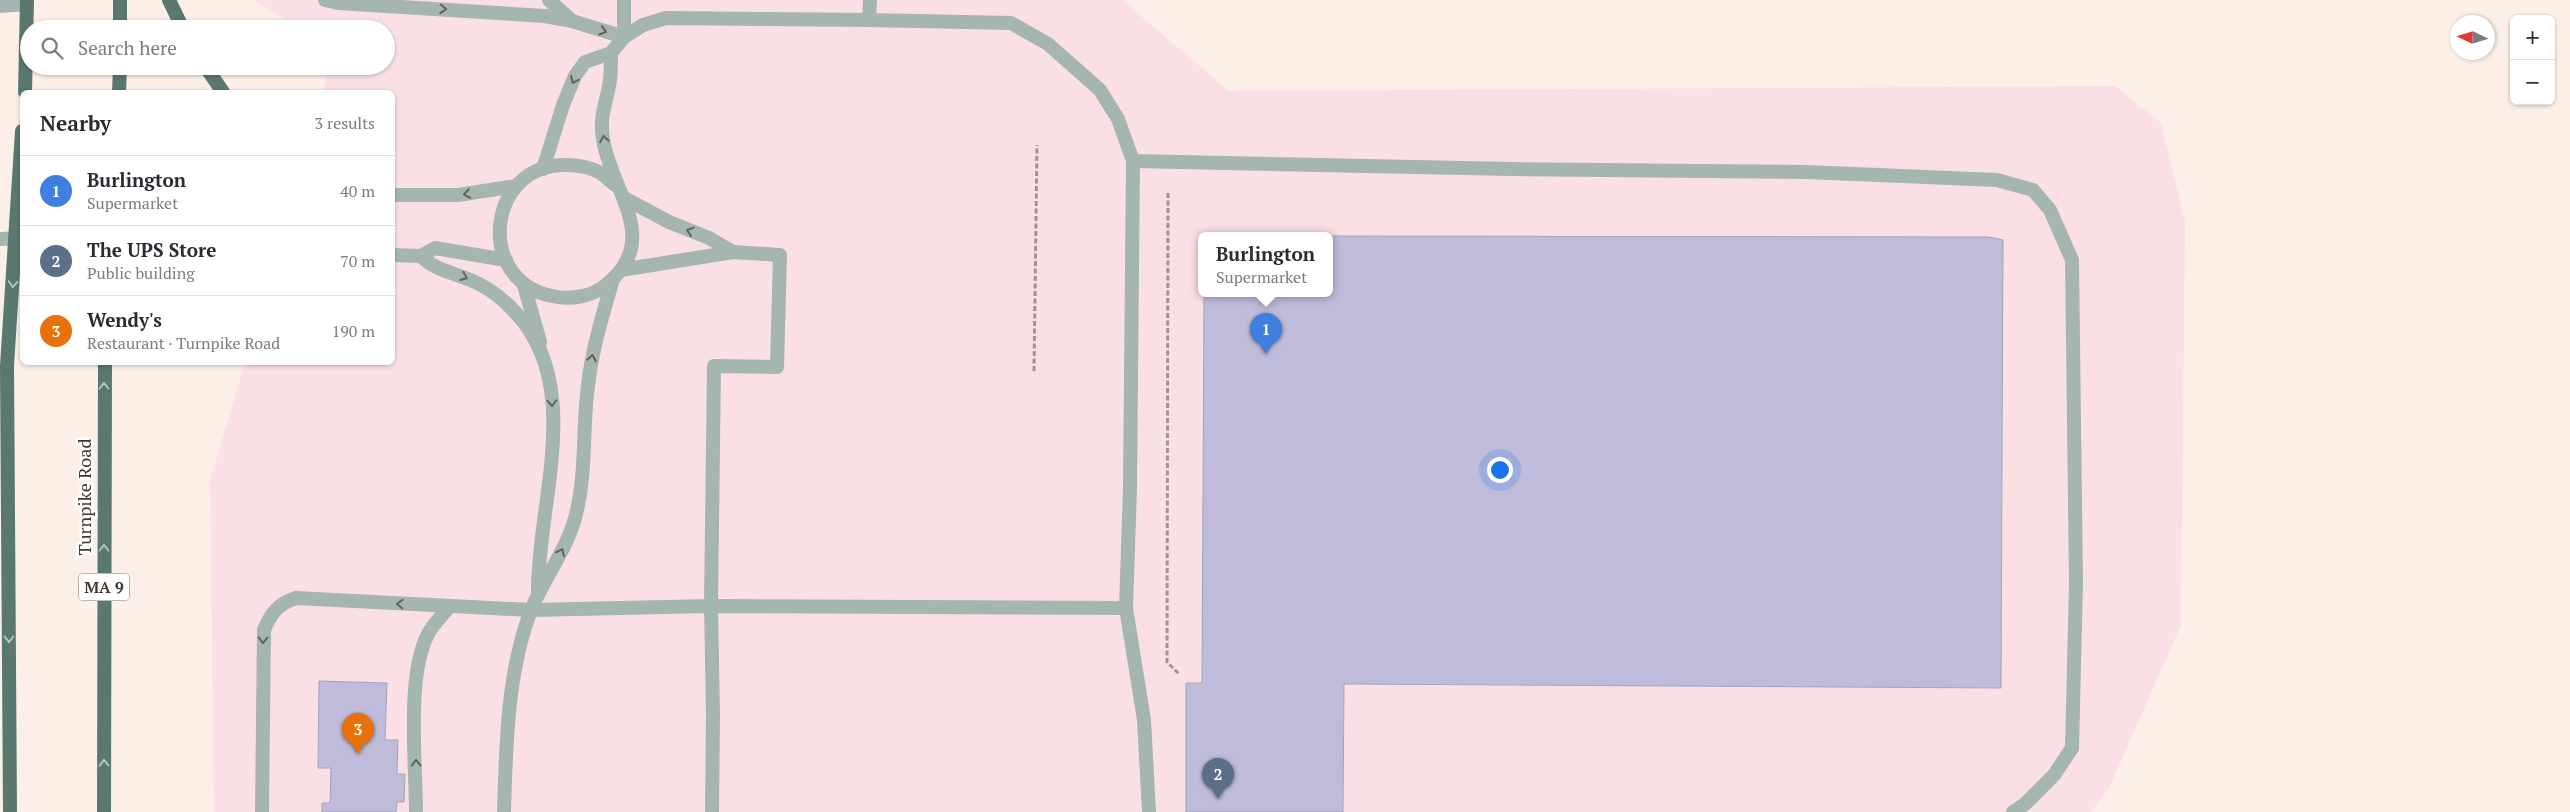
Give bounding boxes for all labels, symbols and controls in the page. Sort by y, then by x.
one-way arrow [439,4,447,15]
north arrow [2450,15,2495,60]
map controls [2510,15,2555,105]
button: + [2510,15,2555,60]
search box [20,20,395,75]
one-way arrow [599,25,607,35]
icon: search [38,34,66,62]
text: Search here [78,35,177,60]
button: − [2510,60,2555,105]
one-way arrow [570,75,580,84]
text: Nearby [40,109,111,137]
text: 3 results [315,112,375,134]
one-way arrow [599,135,609,144]
text: Burlington [87,167,186,192]
text: 1 [51,180,61,202]
text: 40 m [340,180,375,202]
one-way arrow [463,188,472,198]
text: Supermarket [87,192,178,214]
one-way arrow [686,227,695,237]
popup [1198,232,1333,297]
text: The UPS Store [87,237,217,262]
text: Burlington [1216,241,1315,266]
text: 2 [51,250,61,272]
text: 70 m [340,250,375,272]
text: Public building [87,262,195,284]
text: Supermarket [1216,266,1307,288]
one-way arrow [459,271,468,282]
one-way arrow [7,281,18,289]
text: Wendy's [87,307,162,332]
pin: 1 [1250,313,1282,354]
text: 3 [51,320,61,342]
text: 190 m [332,320,375,342]
text: Restaurant · Turnpike Road [87,332,280,354]
one-way arrow [587,354,597,363]
one-way arrow [99,382,109,390]
one-way arrow [546,399,557,407]
street label: Turnpike Road [72,439,96,555]
your location [1487,457,1513,483]
one-way arrow [99,544,109,552]
one-way arrow [555,548,565,557]
road number: MA 9 [79,574,129,600]
one-way arrow [396,599,404,610]
one-way arrow [4,636,14,643]
one-way arrow [258,636,269,644]
pin: 3 [342,713,374,754]
pin: 2 [1202,758,1234,799]
one-way arrow [98,759,109,767]
one-way arrow [411,759,421,767]

